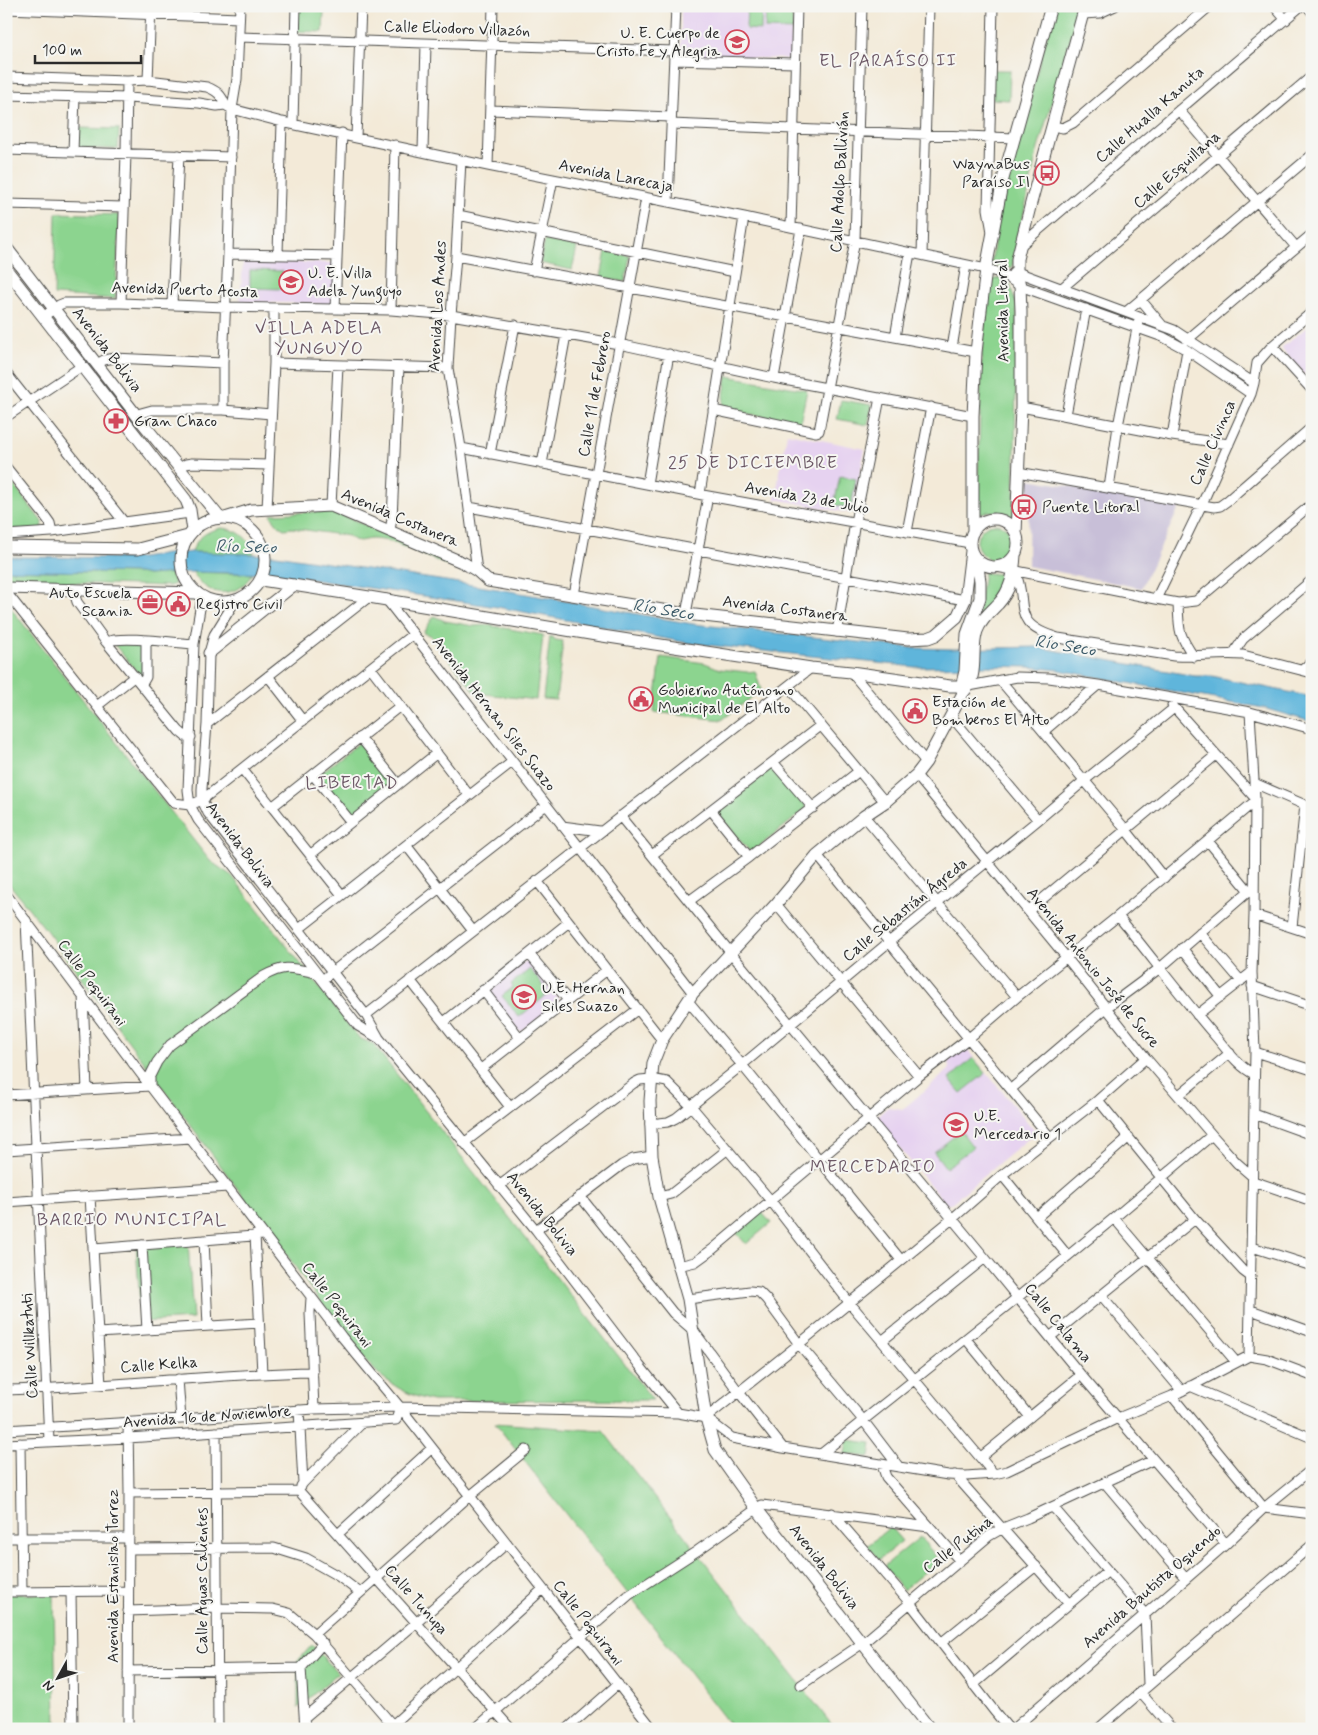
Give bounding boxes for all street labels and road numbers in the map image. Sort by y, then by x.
street label: Calle Eliodoro Villazón [383,16,531,42]
street label: Calle Hualla Kanuta [1091,62,1209,168]
street label: Calle Adolfo Ballivián [826,111,856,253]
street label: Calle Esquillana [1129,126,1225,214]
street label: Avenida Larecaja [557,155,675,197]
street label: Avenida Los Andes [424,240,452,372]
street label: Avenida Litoral [992,259,1014,362]
street label: Avenida Puerto Acosta [111,277,259,303]
street label: Avenida Bolivia [67,303,147,397]
street label: Calle 11 de Febrero [574,329,616,459]
street label: Calle Civinca [1185,397,1241,489]
street label: Avenida 23 de Julio [743,477,871,519]
street label: Avenida Costanera [338,484,462,552]
street label: Avenida Costanera [721,591,849,627]
street label: Avenida Hernan Siles Suazo [427,633,561,795]
street label: Avenida Bolivia [201,798,279,893]
street label: Calle Sebastián Ágreda [838,853,972,967]
street label: Avenida Antonio José de Sucre [1022,883,1165,1053]
street label: Calle Poquirani [52,935,132,1031]
street label: Avenida Bolivia [501,1167,583,1261]
street label: Calle Poquirani [297,1258,377,1353]
street label: Calle Calama [1019,1279,1097,1367]
street label: Calle Willkatuti [17,1293,43,1399]
street label: Calle Kelka [120,1352,198,1378]
street label: Avenida 16 de Noviembre [122,1401,292,1433]
street label: Avenida Estanislao Torrez [103,1489,124,1663]
street label: Calle Aguas Calientes [192,1507,213,1655]
street label: Calle Putina [919,1511,997,1579]
street label: Avenida Bolivia [784,1520,864,1614]
street label: Avenida Bautista Oquendo [1078,1521,1226,1653]
street label: Calle Tunupa [380,1560,453,1640]
street label: Calle Poquirani [548,1576,628,1671]

